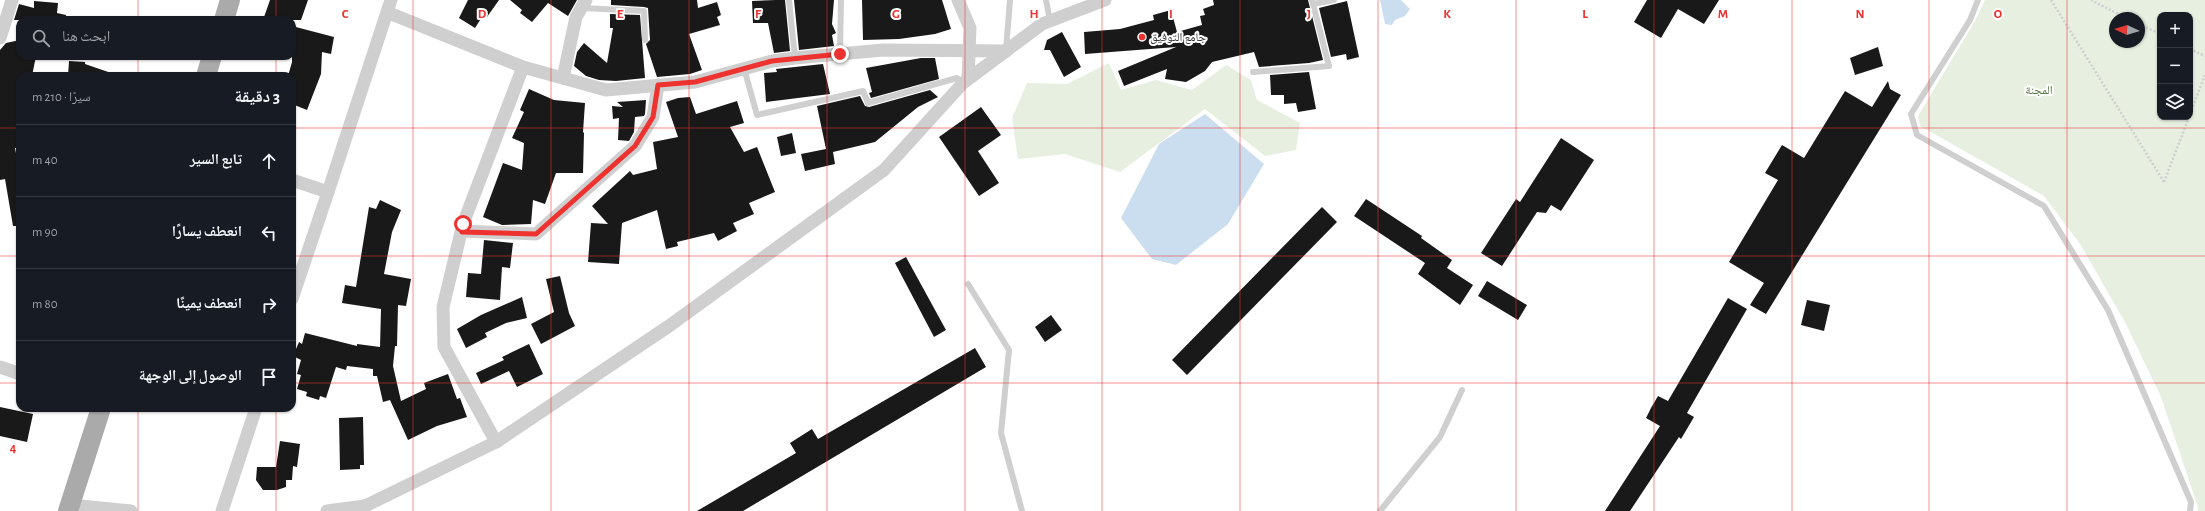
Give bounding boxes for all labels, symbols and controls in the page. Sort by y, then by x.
text: C [342,8,349,21]
text: D [478,8,487,21]
text: E [617,8,624,21]
text: F [755,8,762,21]
text: G [892,8,900,21]
text: H [1029,8,1039,21]
text: I [1169,8,1173,21]
text: J [1307,8,1311,21]
text: K [1443,8,1451,21]
text: L [1582,8,1588,21]
text: M [1718,8,1728,21]
text: N [1855,8,1865,21]
text: O [1994,8,2003,21]
north arrow [2109,12,2145,48]
map controls [2157,12,2193,120]
button: + [2157,12,2193,48]
search box [16,16,296,60]
icon: search [30,27,52,49]
text: ابحث هنا [62,29,110,44]
place label: جامع التوفيق [1150,31,1207,44]
marker: جامع التوفيق [1137,32,1147,42]
route end [831,45,849,63]
button: − [2157,48,2193,84]
park label: المجنة [2025,84,2053,97]
button: layers [2157,84,2193,120]
text: 3 دقيقة [234,88,280,105]
text: سيرًا · 210 m [32,91,91,104]
icon: ahead [258,150,280,172]
text: تابع السير [190,152,242,167]
text: 40 m [32,154,58,167]
route start [454,215,472,233]
icon: left [258,222,280,244]
text: انعطف يسارًا [172,224,242,239]
text: 90 m [32,226,58,239]
icon: right [258,294,280,316]
text: انعطف يمينًا [176,296,242,311]
text: 80 m [32,298,58,311]
icon: arrive [258,366,280,388]
text: الوصول إلى الوجهة [139,368,242,383]
text: 4 [10,442,17,455]

